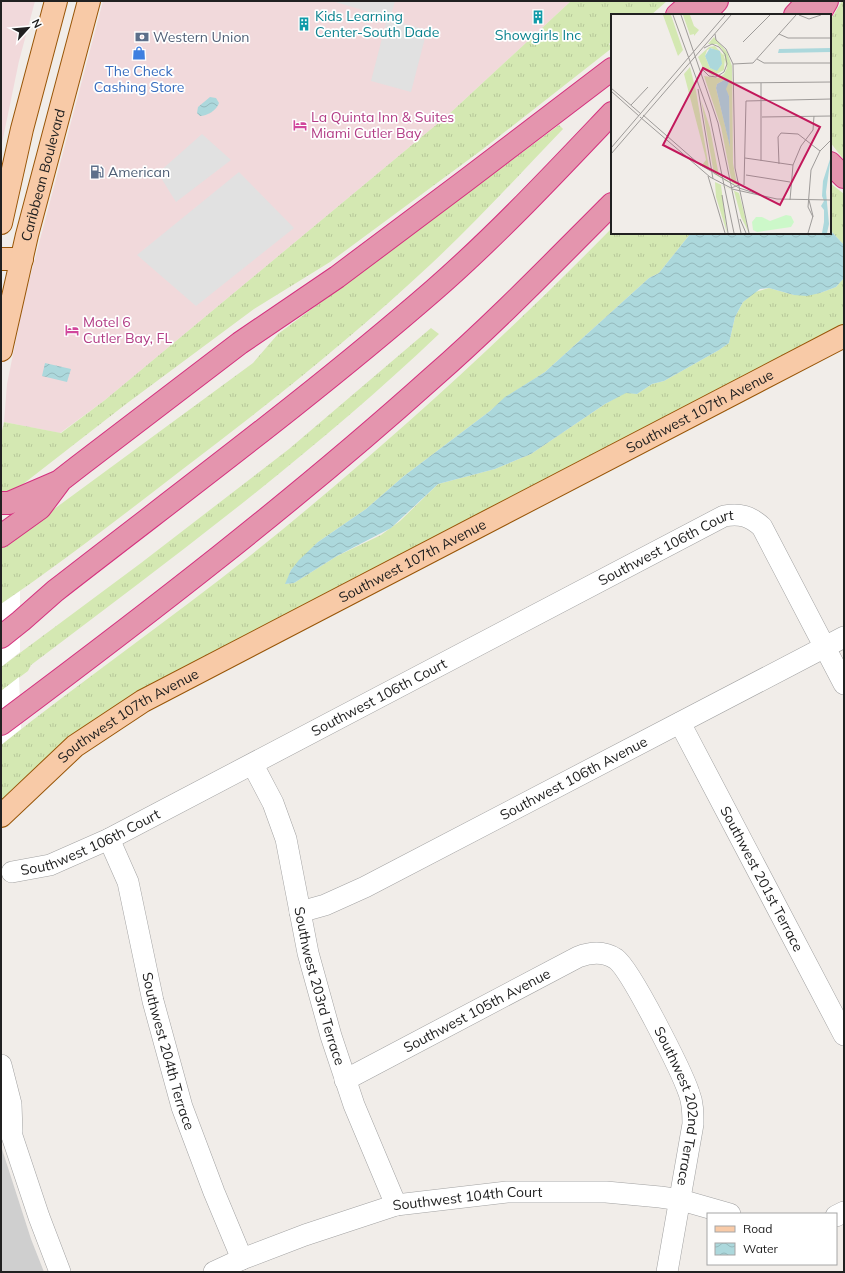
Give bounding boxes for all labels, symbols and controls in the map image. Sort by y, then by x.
place label: Kids Learning Center-South Dade [315,7,439,41]
north arrow [8,8,48,48]
building icon: Showgirls Inc [530,9,546,25]
inset map [611,14,831,234]
building icon: Kids Learning Center-South Dade [296,16,312,32]
text: N [29,17,45,30]
place label: Showgirls Inc [495,26,581,44]
place label: Western Union [153,28,250,46]
bank icon: Western Union [134,29,150,45]
shop icon: The Check Cashing Store [131,45,147,61]
place label: The Check Cashing Store [94,62,184,96]
street label: Caribbean Boulevard [17,107,69,243]
place label: La Quinta Inn & Suites Miami Cutler Bay [311,108,454,142]
hotel icon: La Quinta Inn & Suites Miami Cutler Bay [292,117,308,133]
place label: American [108,163,170,181]
fuel station icon: American [89,164,105,180]
place label: Motel 6 Cutler Bay, FL [83,313,172,347]
hotel icon: Motel 6 Cutler Bay, FL [64,322,80,338]
street label: Southwest 107th Avenue [623,365,776,457]
street label: Southwest 106th Court [595,506,734,590]
street label: Southwest 107th Avenue [335,515,489,607]
street label: Southwest 106th Court [308,654,450,740]
street label: Southwest 107th Avenue [54,665,202,767]
street label: Southwest 106th Avenue [497,732,650,824]
street label: Southwest 201st Terrace [716,803,807,955]
street label: Southwest 106th Court [19,805,163,879]
street label: Southwest 203rd Terrace [290,905,349,1067]
street label: Southwest 105th Avenue [400,964,553,1057]
street label: Southwest 204th Terrace [138,971,199,1133]
street label: Southwest 202nd Terrace [650,1023,702,1187]
street label: Southwest 104th Court [392,1183,542,1214]
legend [707,1213,837,1265]
text: Road [743,1221,772,1236]
text: Water [743,1241,779,1256]

